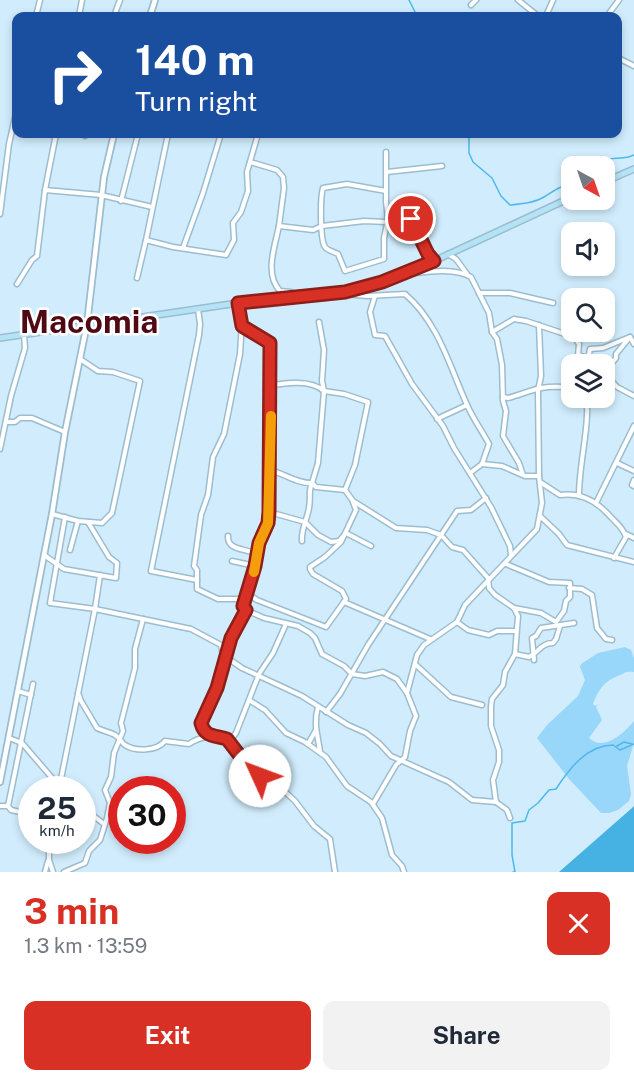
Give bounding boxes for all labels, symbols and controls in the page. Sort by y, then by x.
text: 140 m [135,35,255,84]
icon: right [36,36,114,114]
text: Turn right [135,85,258,117]
north arrow [561,156,615,210]
map controls [561,156,615,408]
pin [385,193,436,244]
icon: arrive [394,202,427,235]
button: sound [561,222,615,276]
button: search [561,288,615,342]
district label: Macomia [20,303,158,340]
button: layers [561,354,615,408]
position arrow [228,744,292,808]
speed limit sign: 30 [108,776,186,854]
text: 25 [37,790,77,826]
text: km/h [39,822,75,839]
text: 3 min [24,890,119,932]
button: close [547,892,610,955]
text: 1.3 km · 13:59 [24,934,147,958]
button: Exit [24,1001,311,1070]
button: Share [323,1001,610,1070]

